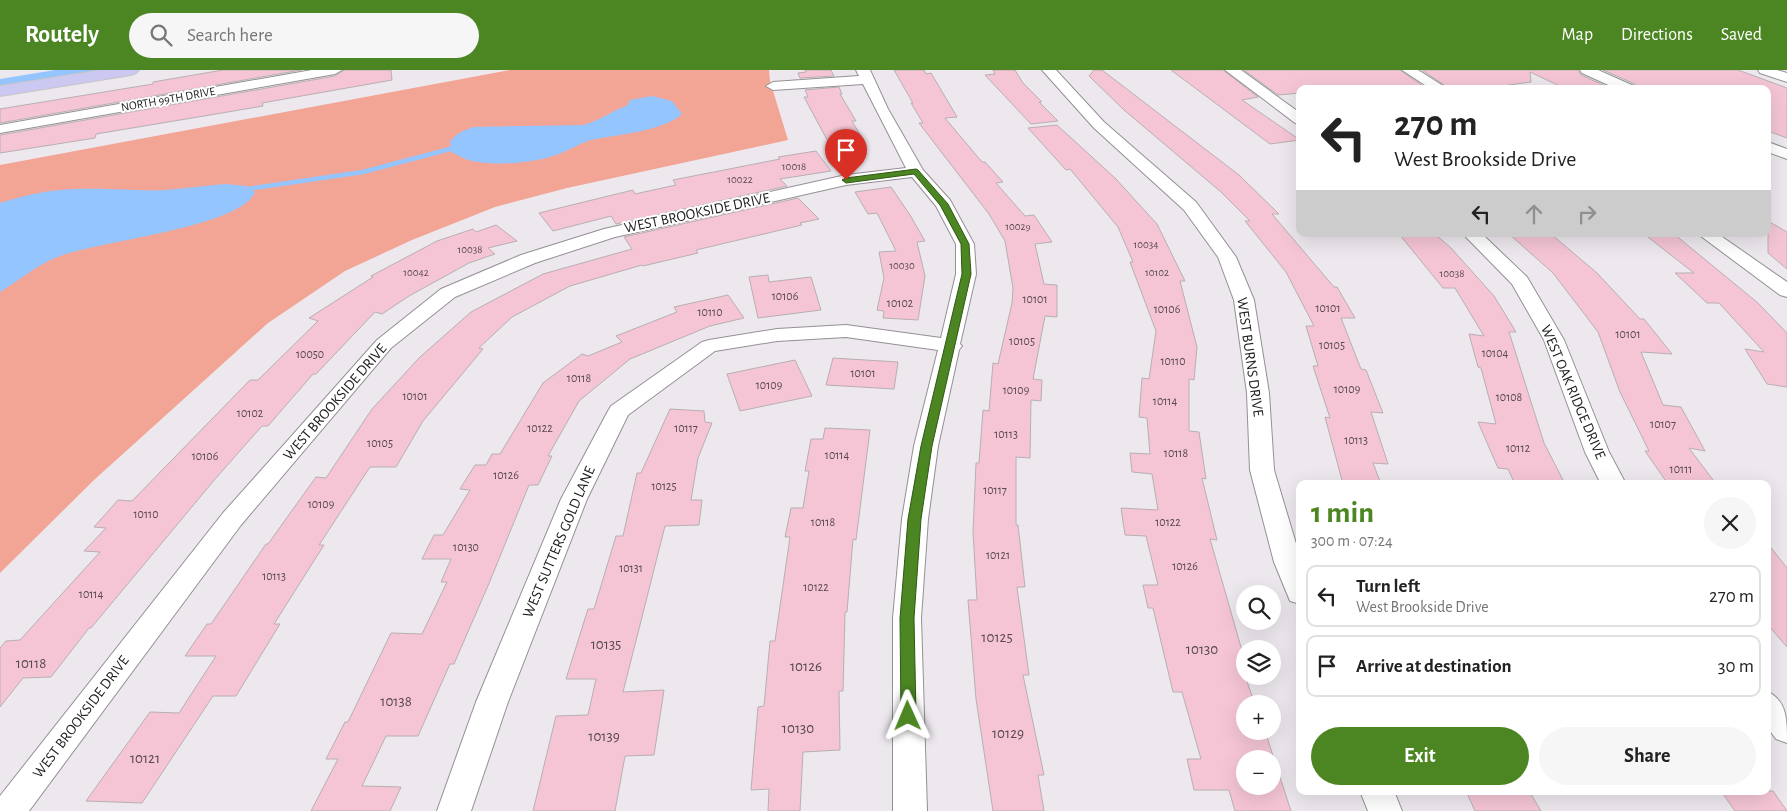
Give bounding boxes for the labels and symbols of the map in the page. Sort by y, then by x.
street label: NORTH 99TH DRIVE [120,85,216,113]
pin [825,129,867,180]
house number: 10018 [782,161,806,172]
house number: 10022 [727,174,753,185]
street label: WEST BROOKSIDE DRIVE [623,190,771,236]
house number: 10029 [1005,221,1031,232]
house number: 10034 [1133,239,1159,250]
house number: 10038 [457,244,483,255]
house number: 10030 [889,260,915,271]
house number: 10042 [403,267,429,278]
house number: 10102 [1145,267,1169,278]
house number: 10038 [1439,268,1465,279]
house number: 10106 [772,290,799,302]
house number: 10101 [1022,293,1048,305]
street label: WEST BURNS DRIVE [1234,296,1266,418]
house number: 10102 [887,297,914,309]
house number: 10101 [1315,302,1341,314]
house number: 10106 [1154,303,1181,315]
house number: 10110 [697,306,723,318]
street label: WEST OAK RIDGE DRIVE [1538,323,1608,461]
house number: 10101 [1615,328,1641,340]
house number: 10105 [1009,335,1035,347]
house number: 10105 [1319,339,1345,351]
street label: WEST BROOKSIDE DRIVE [281,341,389,463]
house number: 10104 [1482,347,1509,359]
house number: 10050 [296,348,324,360]
house number: 10110 [1160,355,1186,367]
house number: 10101 [850,367,876,379]
house number: 10118 [567,372,592,384]
house number: 10109 [756,379,783,391]
house number: 10109 [1334,383,1361,395]
house number: 10109 [1003,384,1030,396]
house number: 10101 [402,390,428,402]
house number: 10108 [1496,391,1523,403]
house number: 10114 [1153,395,1177,407]
house number: 10102 [237,407,264,419]
house number: 10107 [1650,418,1676,430]
house number: 10122 [527,422,553,434]
house number: 10117 [674,422,698,434]
house number: 10113 [994,428,1018,440]
house number: 10113 [1344,434,1368,446]
house number: 10105 [367,437,393,449]
house number: 10112 [1506,442,1531,454]
house number: 10118 [1164,447,1189,459]
house number: 10114 [825,449,849,461]
house number: 10106 [192,450,219,462]
house number: 10111 [1670,463,1692,475]
street label: WEST SUTTERS GOLD LANE [520,464,598,620]
house number: 10126 [493,469,519,481]
house number: 10125 [651,480,677,492]
house number: 10117 [983,484,1007,496]
house number: 10109 [308,498,335,510]
house number: 10110 [133,508,159,520]
house number: 10118 [811,516,836,528]
house number: 10122 [1155,516,1181,528]
house number: 10130 [453,541,479,553]
house number: 10121 [986,549,1010,561]
house number: 10126 [1172,560,1198,572]
house number: 10131 [619,562,643,574]
house number: 10113 [262,570,286,582]
house number: 10122 [803,581,829,593]
house number: 10114 [79,588,103,600]
house number: 10125 [981,630,1013,645]
house number: 10135 [591,637,621,652]
house number: 10130 [1186,642,1218,657]
street label: WEST BROOKSIDE DRIVE [30,653,132,781]
house number: 10118 [16,656,46,671]
house number: 10126 [790,659,822,674]
position arrow [881,689,933,741]
house number: 10138 [380,694,412,709]
house number: 10130 [782,721,814,736]
house number: 10129 [992,726,1024,741]
house number: 10139 [588,729,620,744]
house number: 10121 [130,751,160,766]

